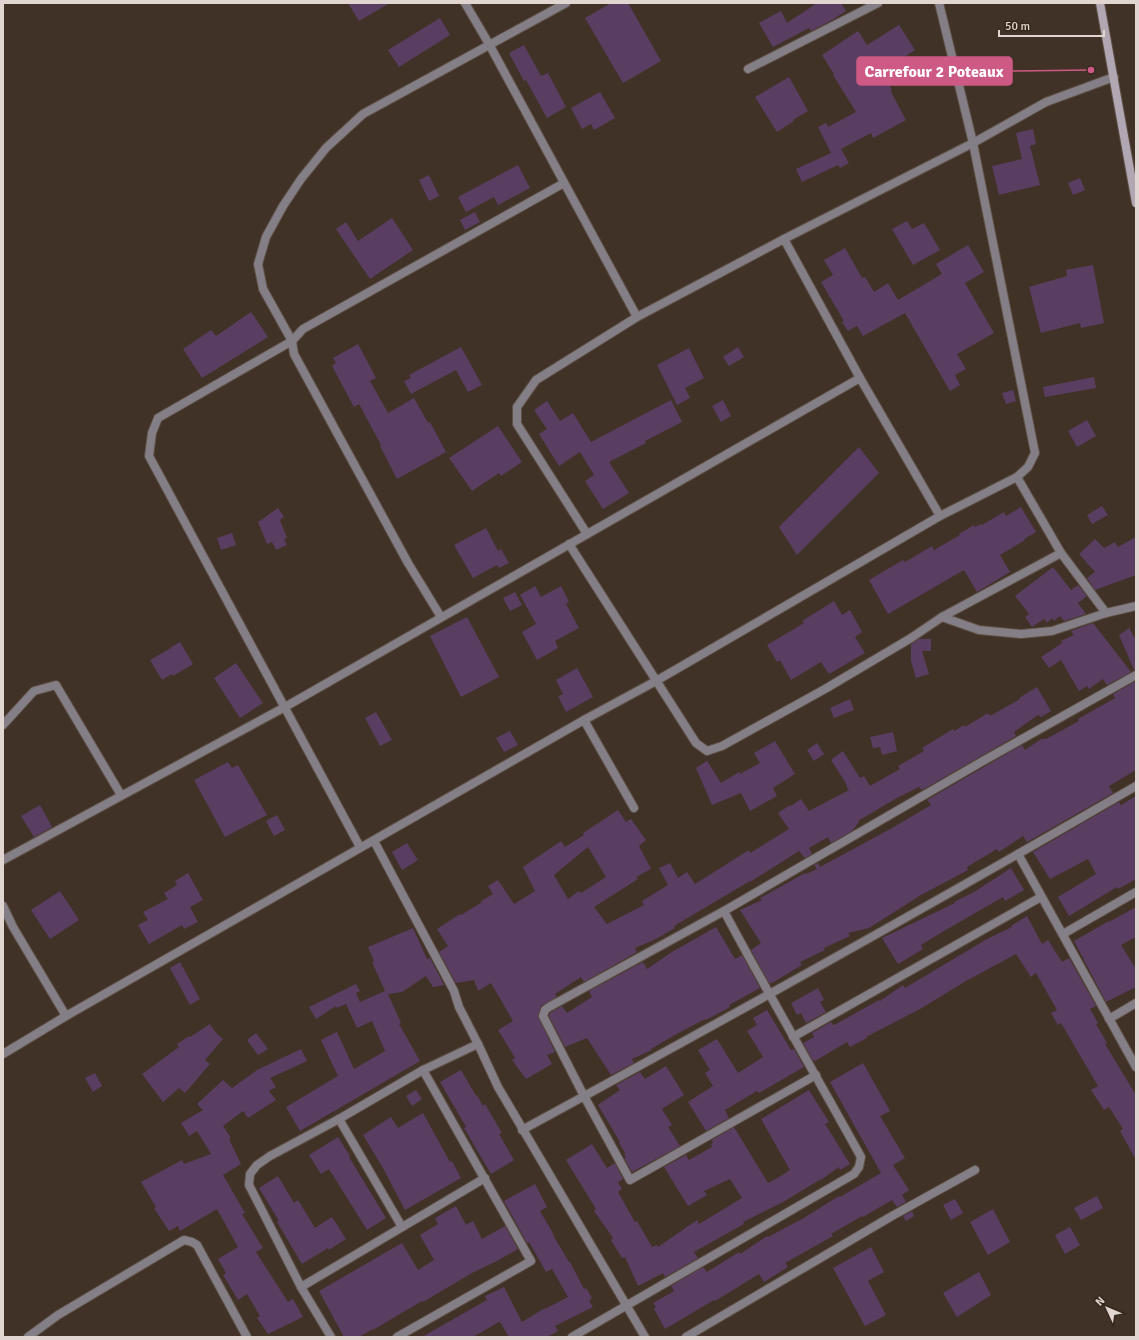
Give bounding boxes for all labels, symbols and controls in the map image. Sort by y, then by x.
scale bar [999,12,1104,38]
text: 50 m [1005,19,1030,34]
callout: Carrefour 2 Poteaux [857,57,1012,85]
text: Carrefour 2 Poteaux [864,62,1004,82]
north arrow [1087,1288,1127,1328]
text: N [1093,1294,1108,1309]

